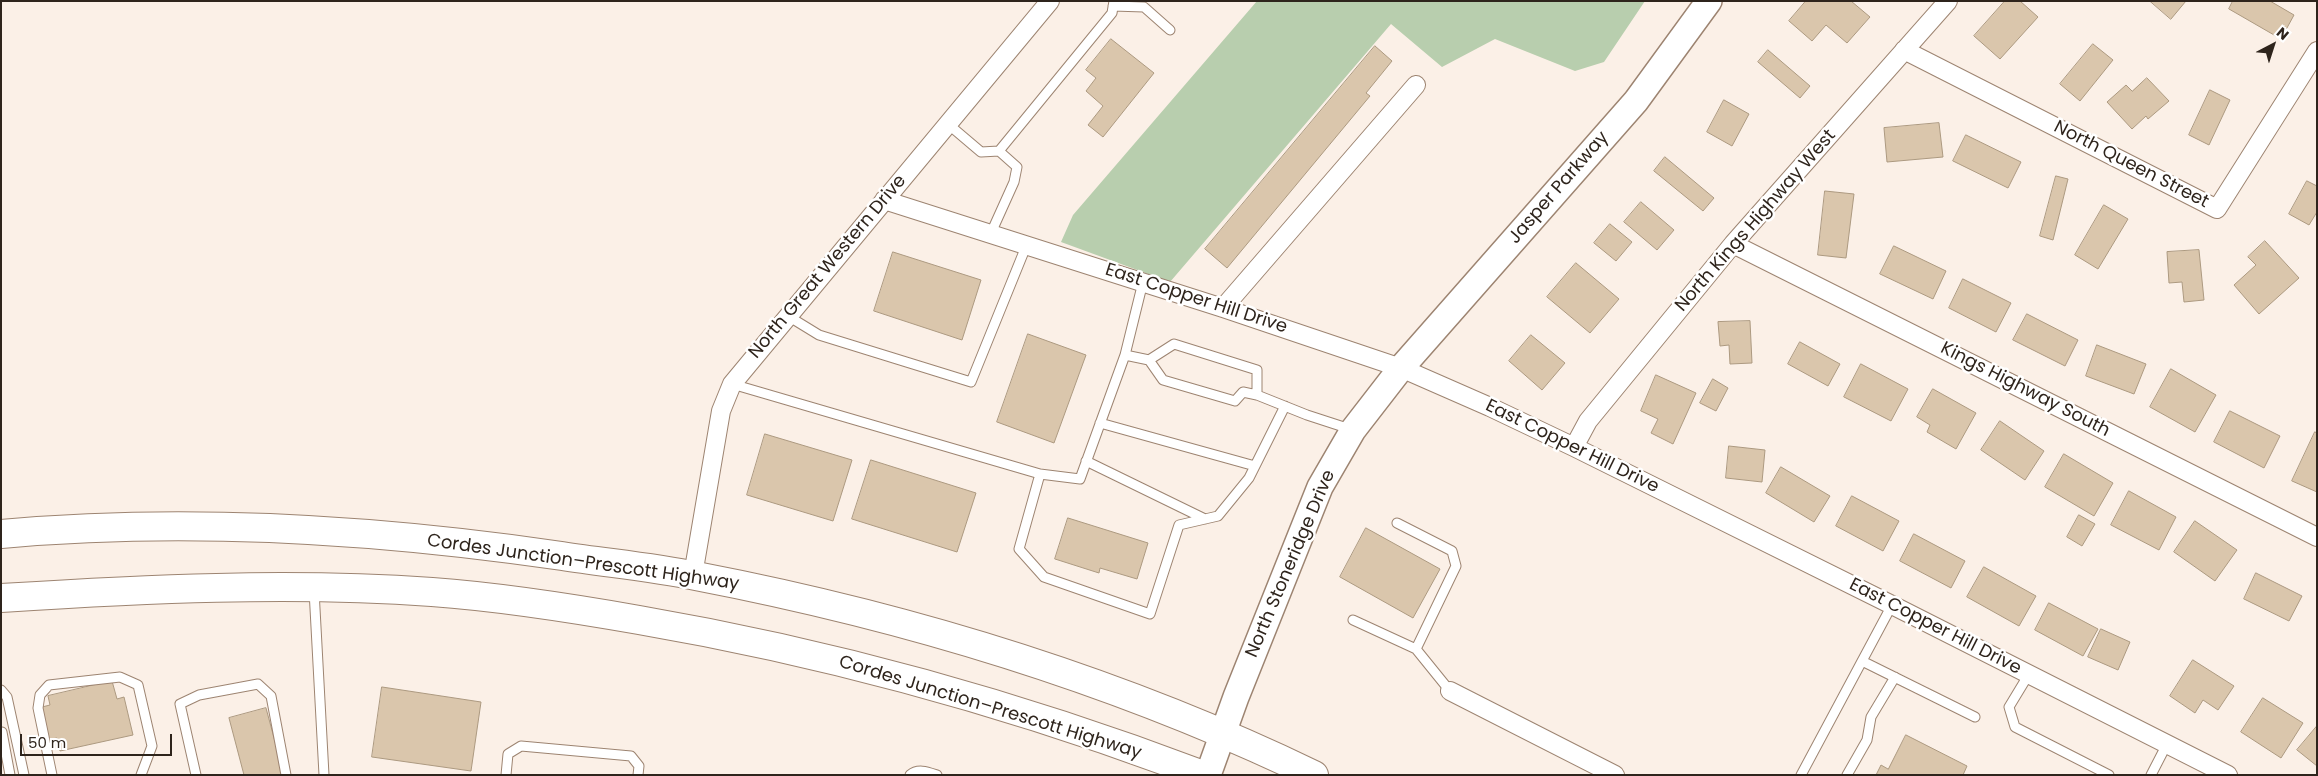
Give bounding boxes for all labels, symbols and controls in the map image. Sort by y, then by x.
north arrow [2248,20,2298,70]
text: N [2272,22,2293,45]
street label: North Queen Street [2050,117,2212,213]
street label: North Kings Highway West [1671,126,1841,316]
street label: Jasper Parkway [1504,127,1614,249]
street label: North Great Western Drive [745,171,911,363]
street label: East Copper Hill Drive [1102,259,1290,339]
street label: Kings Highway South [1937,338,2113,442]
street label: East Copper Hill Drive [1482,396,1662,498]
street label: North Stoneridge Drive [1242,467,1340,661]
street label: Cordes Junction–Prescott Highway [426,530,740,596]
street label: East Copper Hill Drive [1845,574,2025,680]
street label: Cordes Junction–Prescott Highway [836,652,1144,764]
scale bar [22,724,175,756]
text: 50 m [28,732,66,753]

